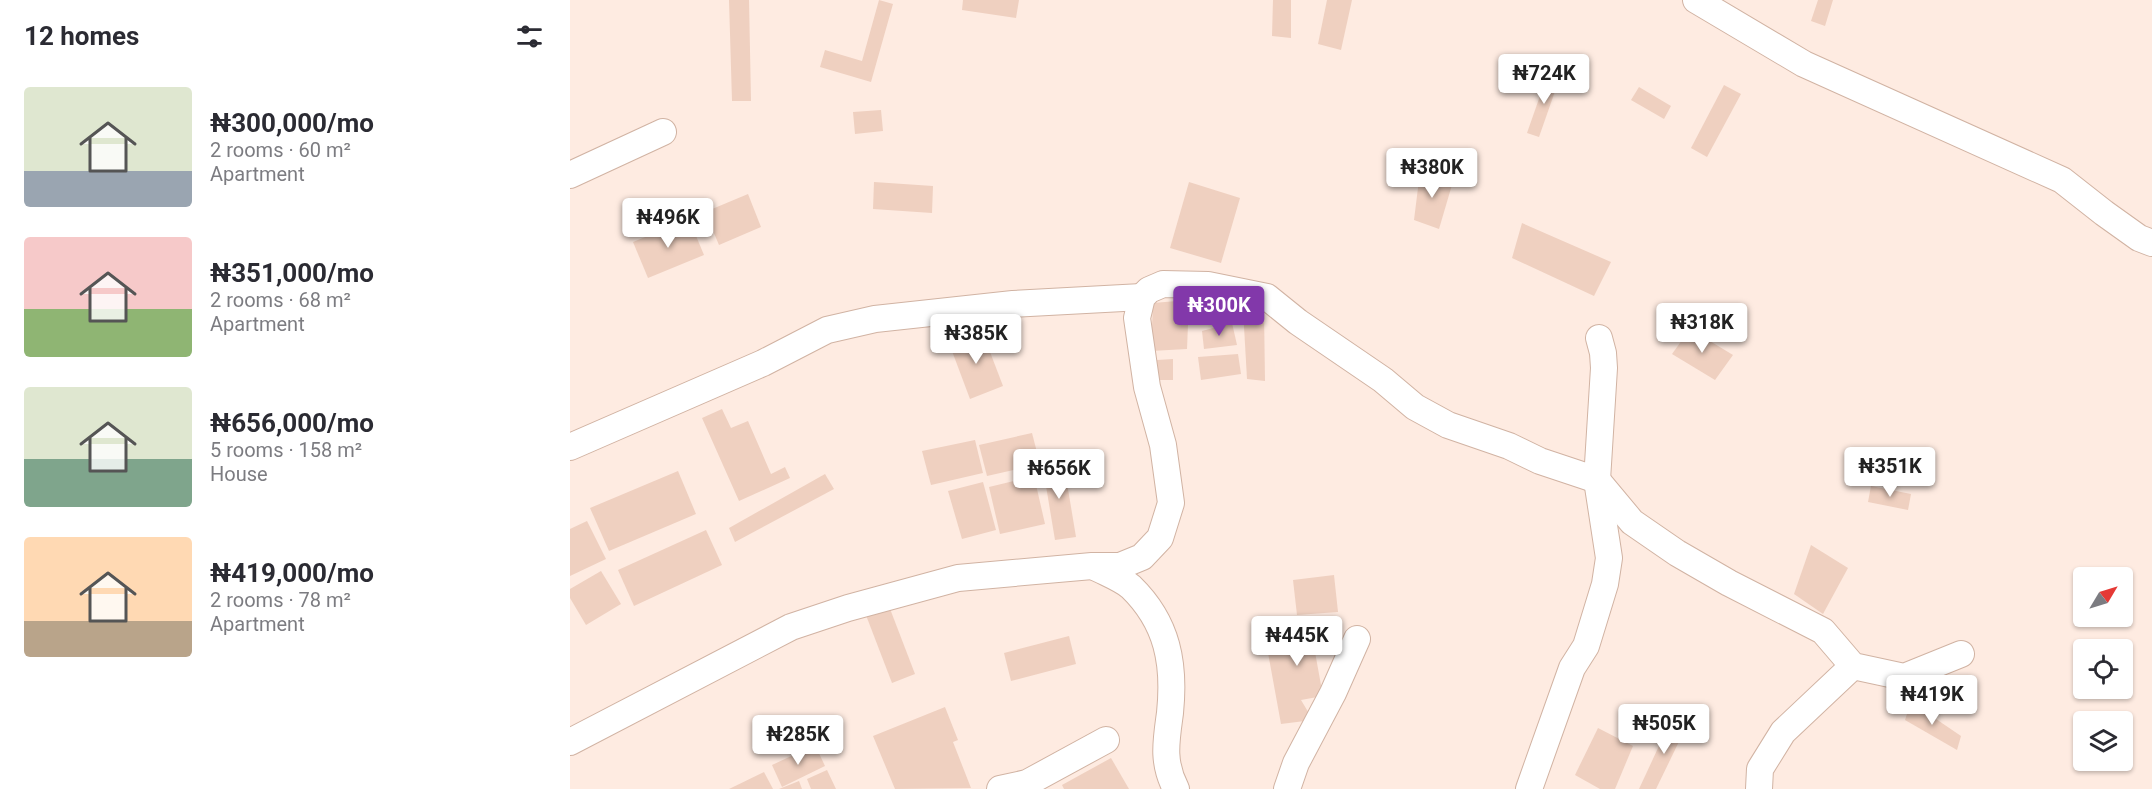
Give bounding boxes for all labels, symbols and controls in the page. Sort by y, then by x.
icon: filters [513,20,546,53]
text: 12 homes [24,21,139,51]
pin: ₦724K [1502,54,1586,105]
text: ₦724K [1512,61,1576,85]
text: ₦300,000/mo [210,108,374,138]
icon: home [72,111,144,183]
text: 2 rooms · 60 m² [210,138,351,162]
pin: ₦380K [1390,148,1474,199]
text: ₦380K [1400,155,1464,179]
text: Apartment [210,162,305,186]
pin: ₦496K [626,198,710,249]
text: ₦496K [636,205,700,229]
text: ₦351,000/mo [210,258,374,288]
icon: home [72,261,144,333]
pin: ₦300K [1177,286,1261,337]
text: 2 rooms · 68 m² [210,288,351,312]
text: ₦300K [1187,293,1251,317]
pin: ₦318K [1660,303,1744,354]
text: ₦318K [1670,310,1734,334]
text: Apartment [210,312,305,336]
pin: ₦385K [934,314,1018,365]
text: ₦385K [944,321,1008,345]
text: ₦656,000/mo [210,408,374,438]
icon: home [72,411,144,483]
text: 5 rooms · 158 m² [210,438,362,462]
pin: ₦351K [1848,447,1932,498]
pin: ₦656K [1017,449,1101,500]
text: ₦351K [1858,454,1922,478]
text: ₦656K [1027,456,1091,480]
text: House [210,462,268,486]
text: ₦419,000/mo [210,558,374,588]
icon: home [72,561,144,633]
north arrow [2073,567,2133,627]
map controls [2073,567,2133,771]
text: 2 rooms · 78 m² [210,588,351,612]
text: Apartment [210,612,305,636]
pin: ₦445K [1255,616,1339,667]
text: ₦445K [1265,623,1329,647]
button: locate [2073,639,2133,699]
pin: ₦419K [1890,675,1974,726]
text: ₦419K [1900,682,1964,706]
pin: ₦505K [1622,704,1706,755]
text: ₦505K [1632,711,1696,735]
button: layers [2073,711,2133,771]
pin: ₦285K [756,715,840,766]
text: ₦285K [766,722,830,746]

